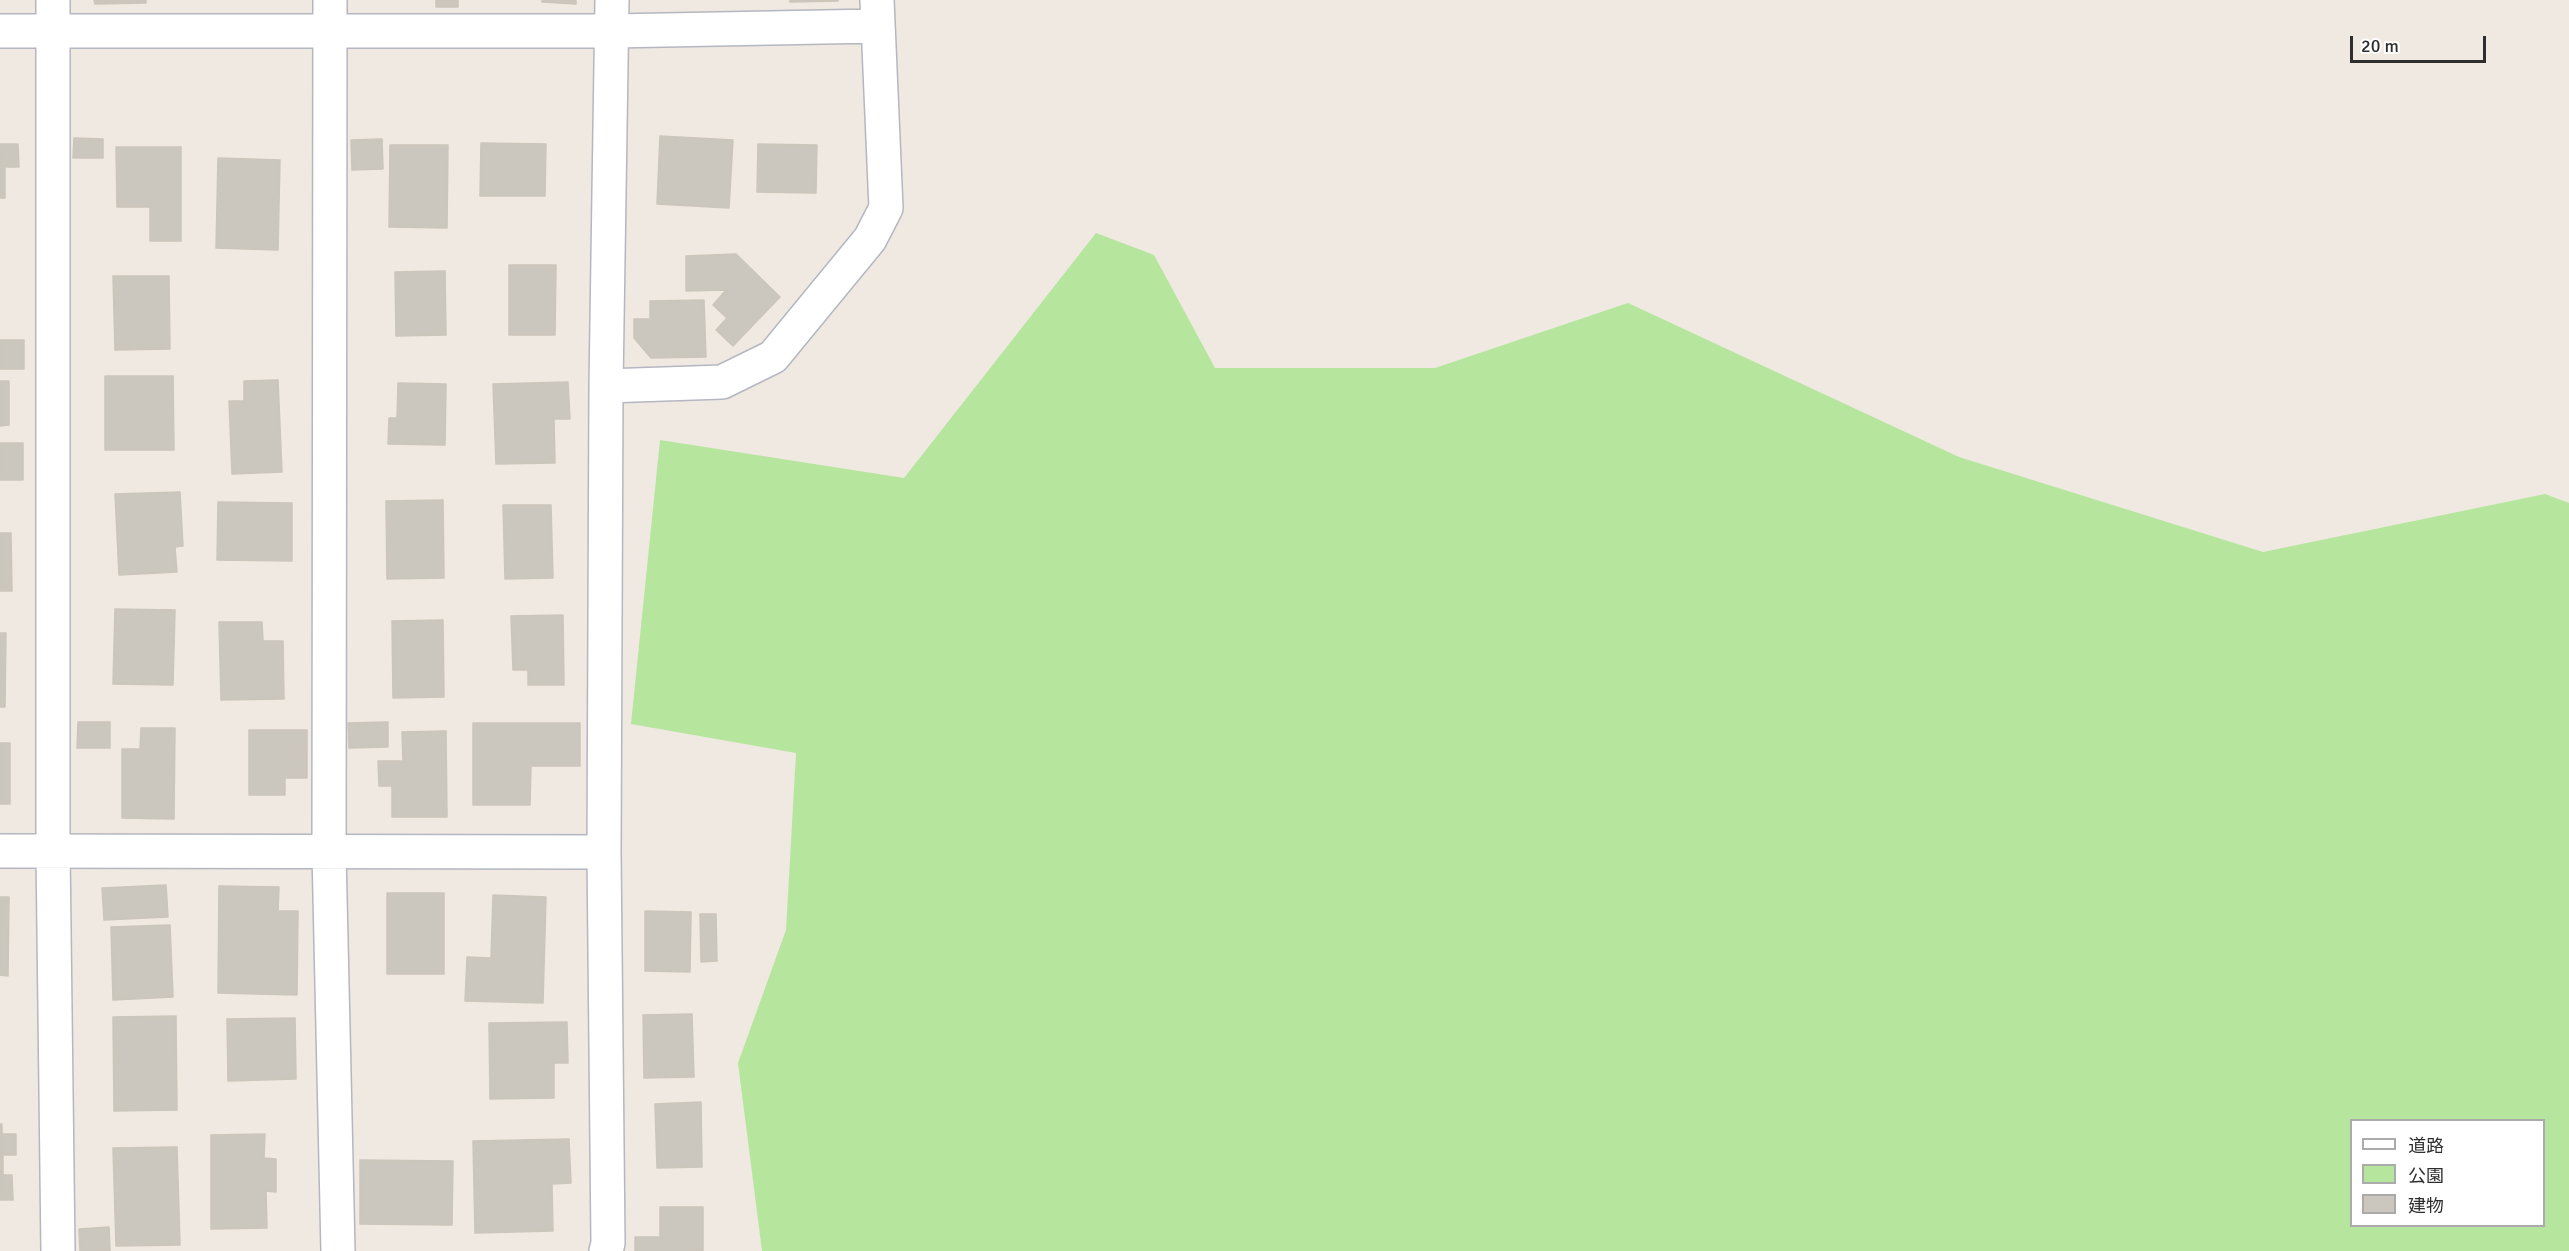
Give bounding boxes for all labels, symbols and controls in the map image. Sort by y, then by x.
scale bar [2353,24,2490,62]
text: 20 m [2361,35,2399,57]
legend [2350,1119,2545,1227]
text: 道路 [2408,1135,2444,1157]
text: 公園 [2408,1165,2444,1187]
text: 建物 [2408,1195,2444,1217]

